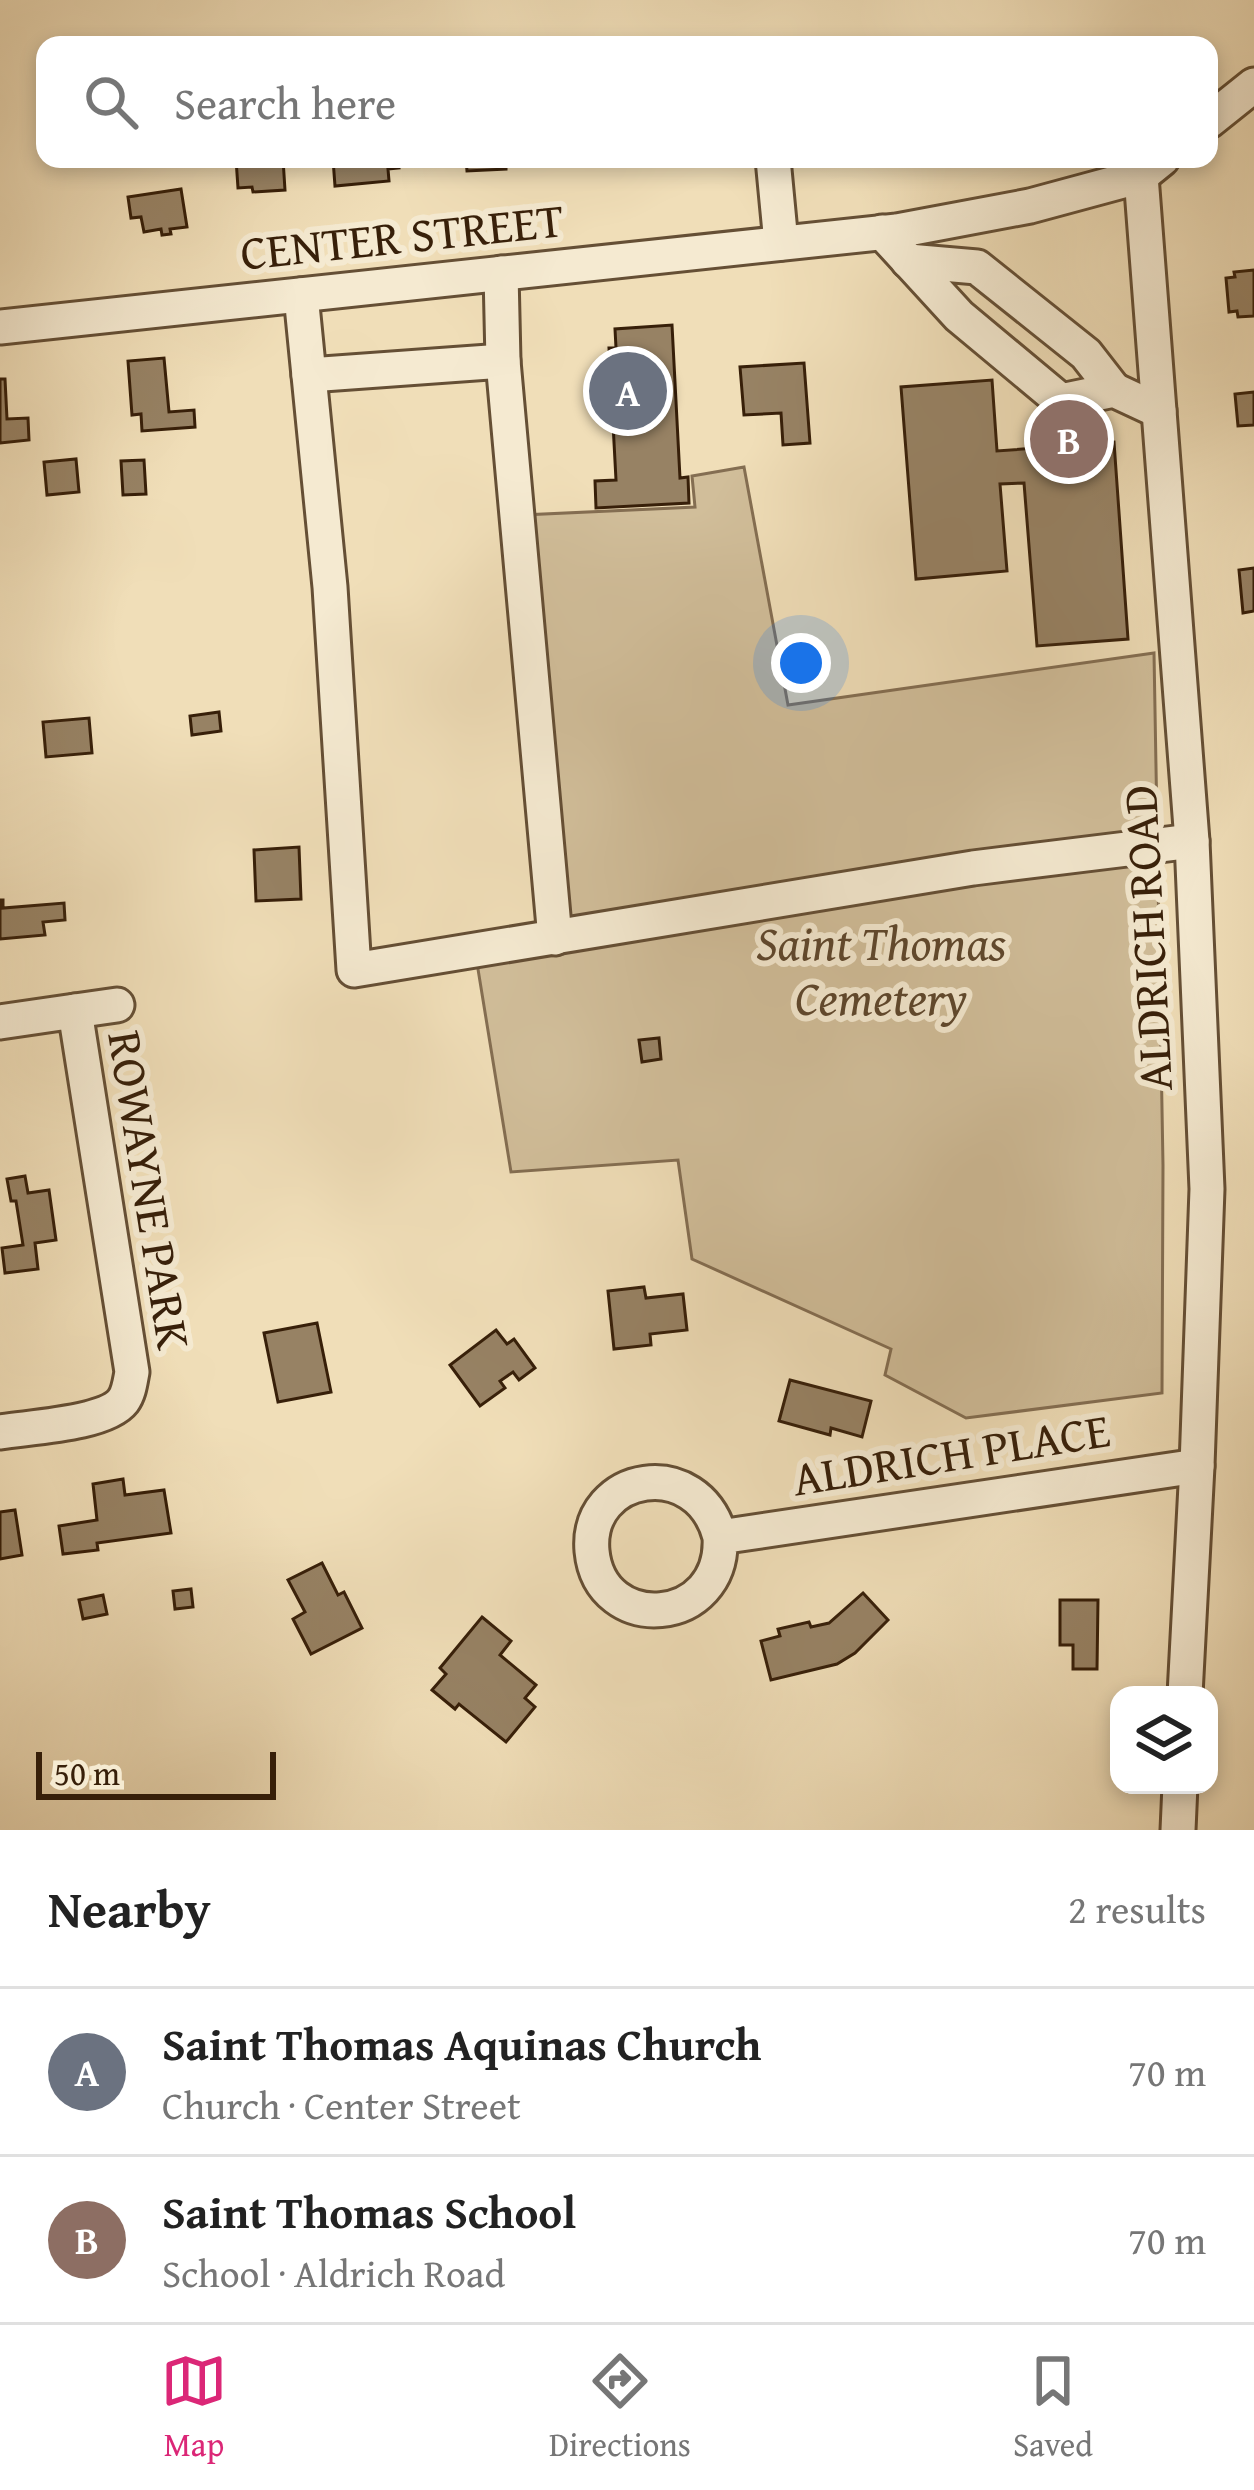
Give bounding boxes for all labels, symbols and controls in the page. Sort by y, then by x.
search box [36,36,1218,168]
icon: search [78,69,144,135]
text: Search here [174,70,396,135]
street label: CENTER STREET [237,183,567,288]
pin: A [589,346,667,436]
pin: B [1030,394,1108,484]
your location [771,633,831,693]
street label: ALDRICH ROAD [1103,783,1190,1093]
park label: Saint Thomas Cemetery [756,907,1007,1033]
street label: ROWAYNE PARK [90,1025,211,1355]
street label: ALDRICH PLACE [787,1393,1115,1514]
map controls [1110,1686,1218,1794]
button: layers [1110,1686,1218,1794]
scale bar [36,1746,276,1799]
text: 50 m [54,1749,120,1797]
text: Nearby [48,1871,211,1946]
text: 2 results [1068,1880,1206,1937]
text: Saint Thomas Aquinas Church [162,2011,761,2076]
text: A [75,2043,99,2100]
text: 70 m [1128,2043,1206,2100]
text: Church · Center Street [162,2076,521,2133]
text: Saint Thomas School [162,2179,576,2244]
text: B [75,2211,99,2268]
text: 70 m [1128,2211,1206,2268]
text: School · Aldrich Road [162,2244,505,2301]
tab: Map [161,2348,227,2468]
tab: Directions [549,2348,691,2468]
tab: Saved [1013,2348,1093,2468]

